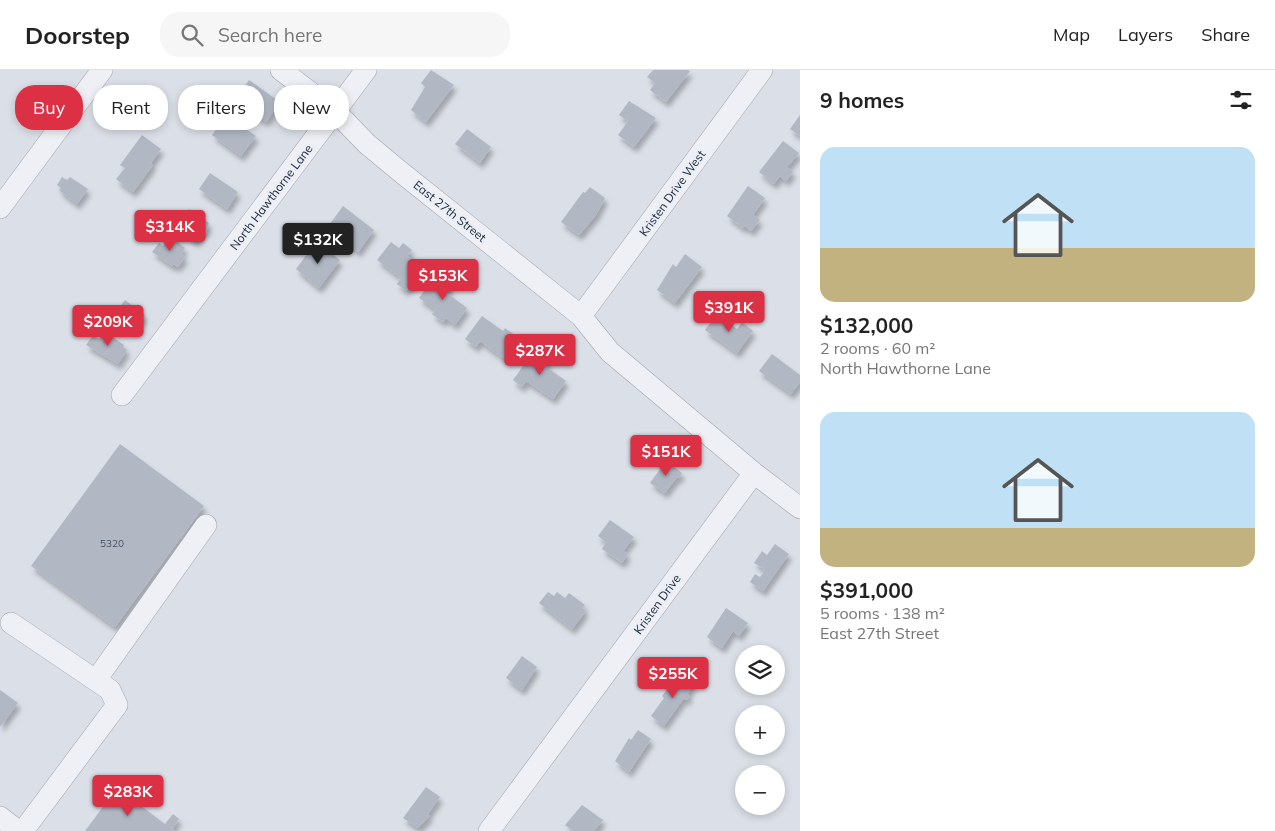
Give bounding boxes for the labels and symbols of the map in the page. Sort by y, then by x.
street label: North Hawthorne Lane [226,141,316,253]
street label: Kristen Drive West [636,147,708,239]
street label: East 27th Street [411,177,489,245]
pin: $314K [135,210,205,252]
pin: $132K [283,222,353,265]
pin: $153K [408,258,478,301]
pin: $391K [694,290,764,333]
pin: $209K [73,304,143,347]
pin: $287K [505,334,575,376]
pin: $151K [631,434,701,477]
house number: 5320 [100,537,124,550]
street label: Kristen Drive [630,571,684,637]
pin: $255K [638,656,708,699]
pin: $283K [93,774,163,817]

